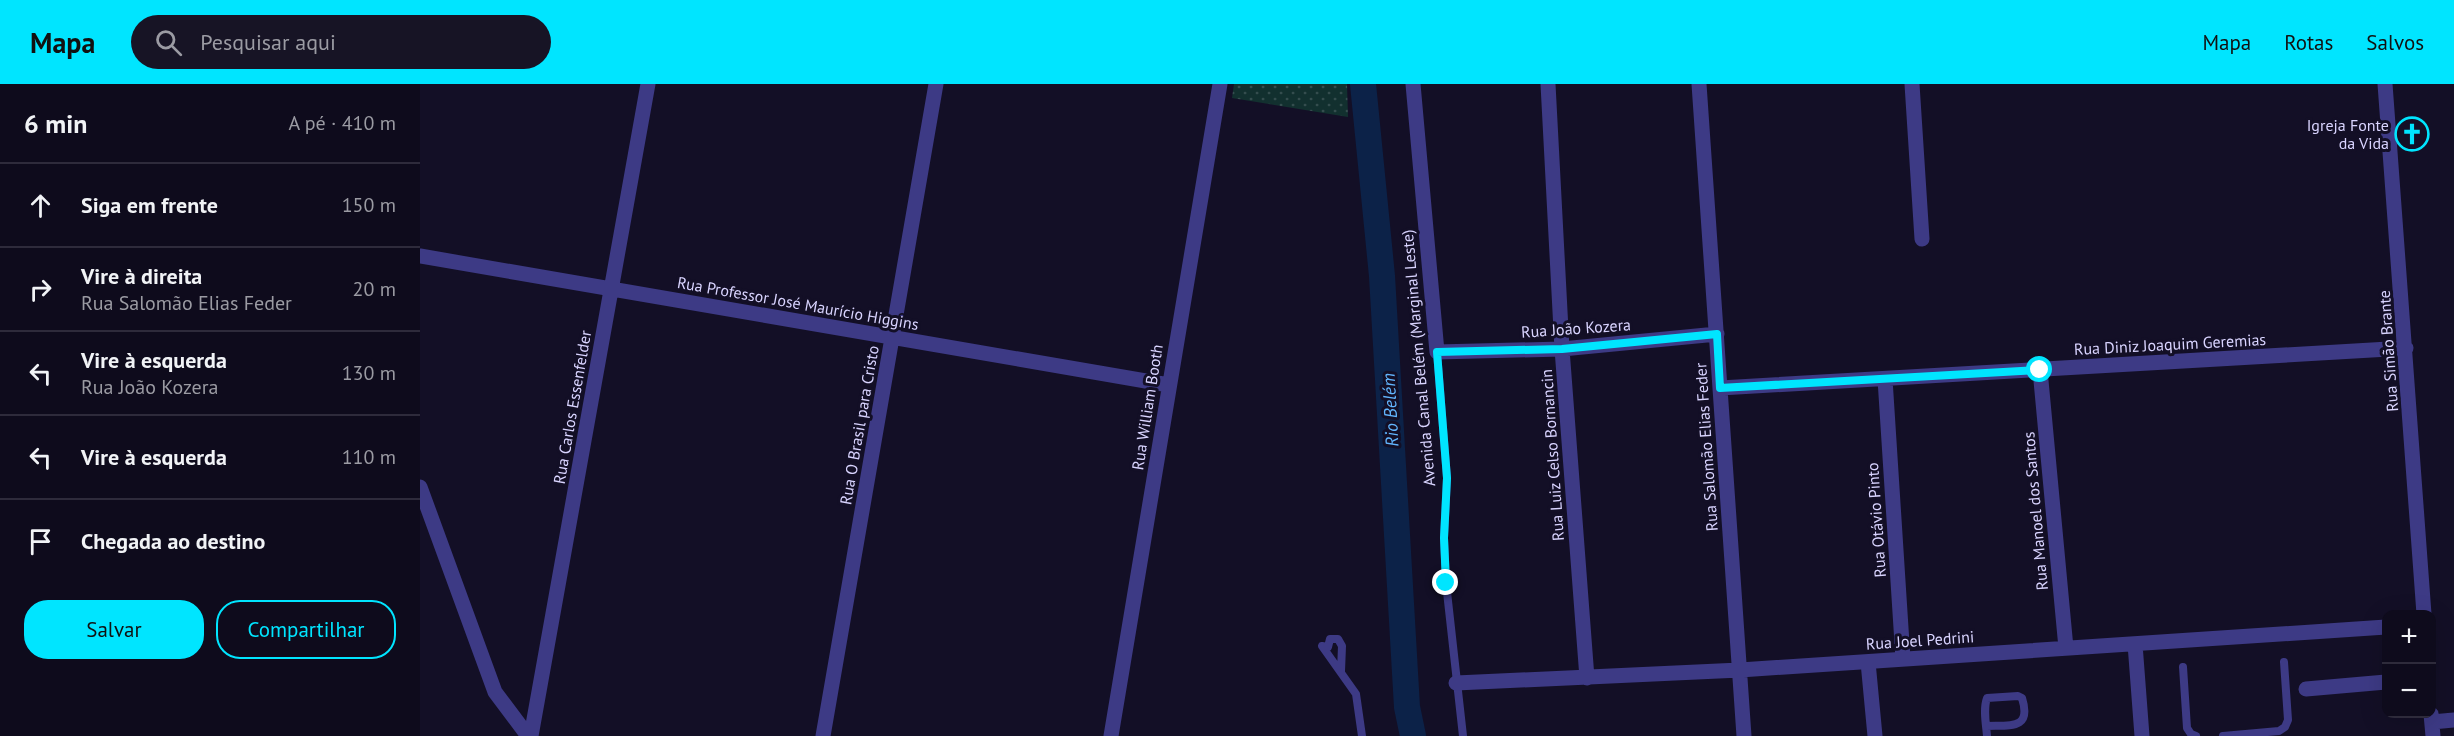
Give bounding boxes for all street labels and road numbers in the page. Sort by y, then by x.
street label: Avenida Canal Belém (Marginal Leste) [1397,229,1439,487]
street label: Rua Professor José Maurício Higgins [676,272,921,334]
street label: Rua Simão Brante [2374,290,2402,412]
street label: Rua João Kozera [1520,314,1632,342]
street label: Rua Carlos Essenfelder [549,328,595,485]
street label: Rua Diniz Joaquim Geremias [2073,329,2267,359]
street label: Rua William Booth [1127,343,1167,471]
street label: Rua O Brasil para Cristo [835,344,883,506]
street label: Rua Salomão Elias Feder [1690,362,1722,532]
street label: Rua Luiz Celso Bornancin [1536,368,1568,542]
street label: Rua Manoel dos Santos [2018,431,2052,591]
street label: Rua Otávio Pinto [1862,462,1890,578]
street label: Rua Joel Pedrini [1865,626,1975,654]

